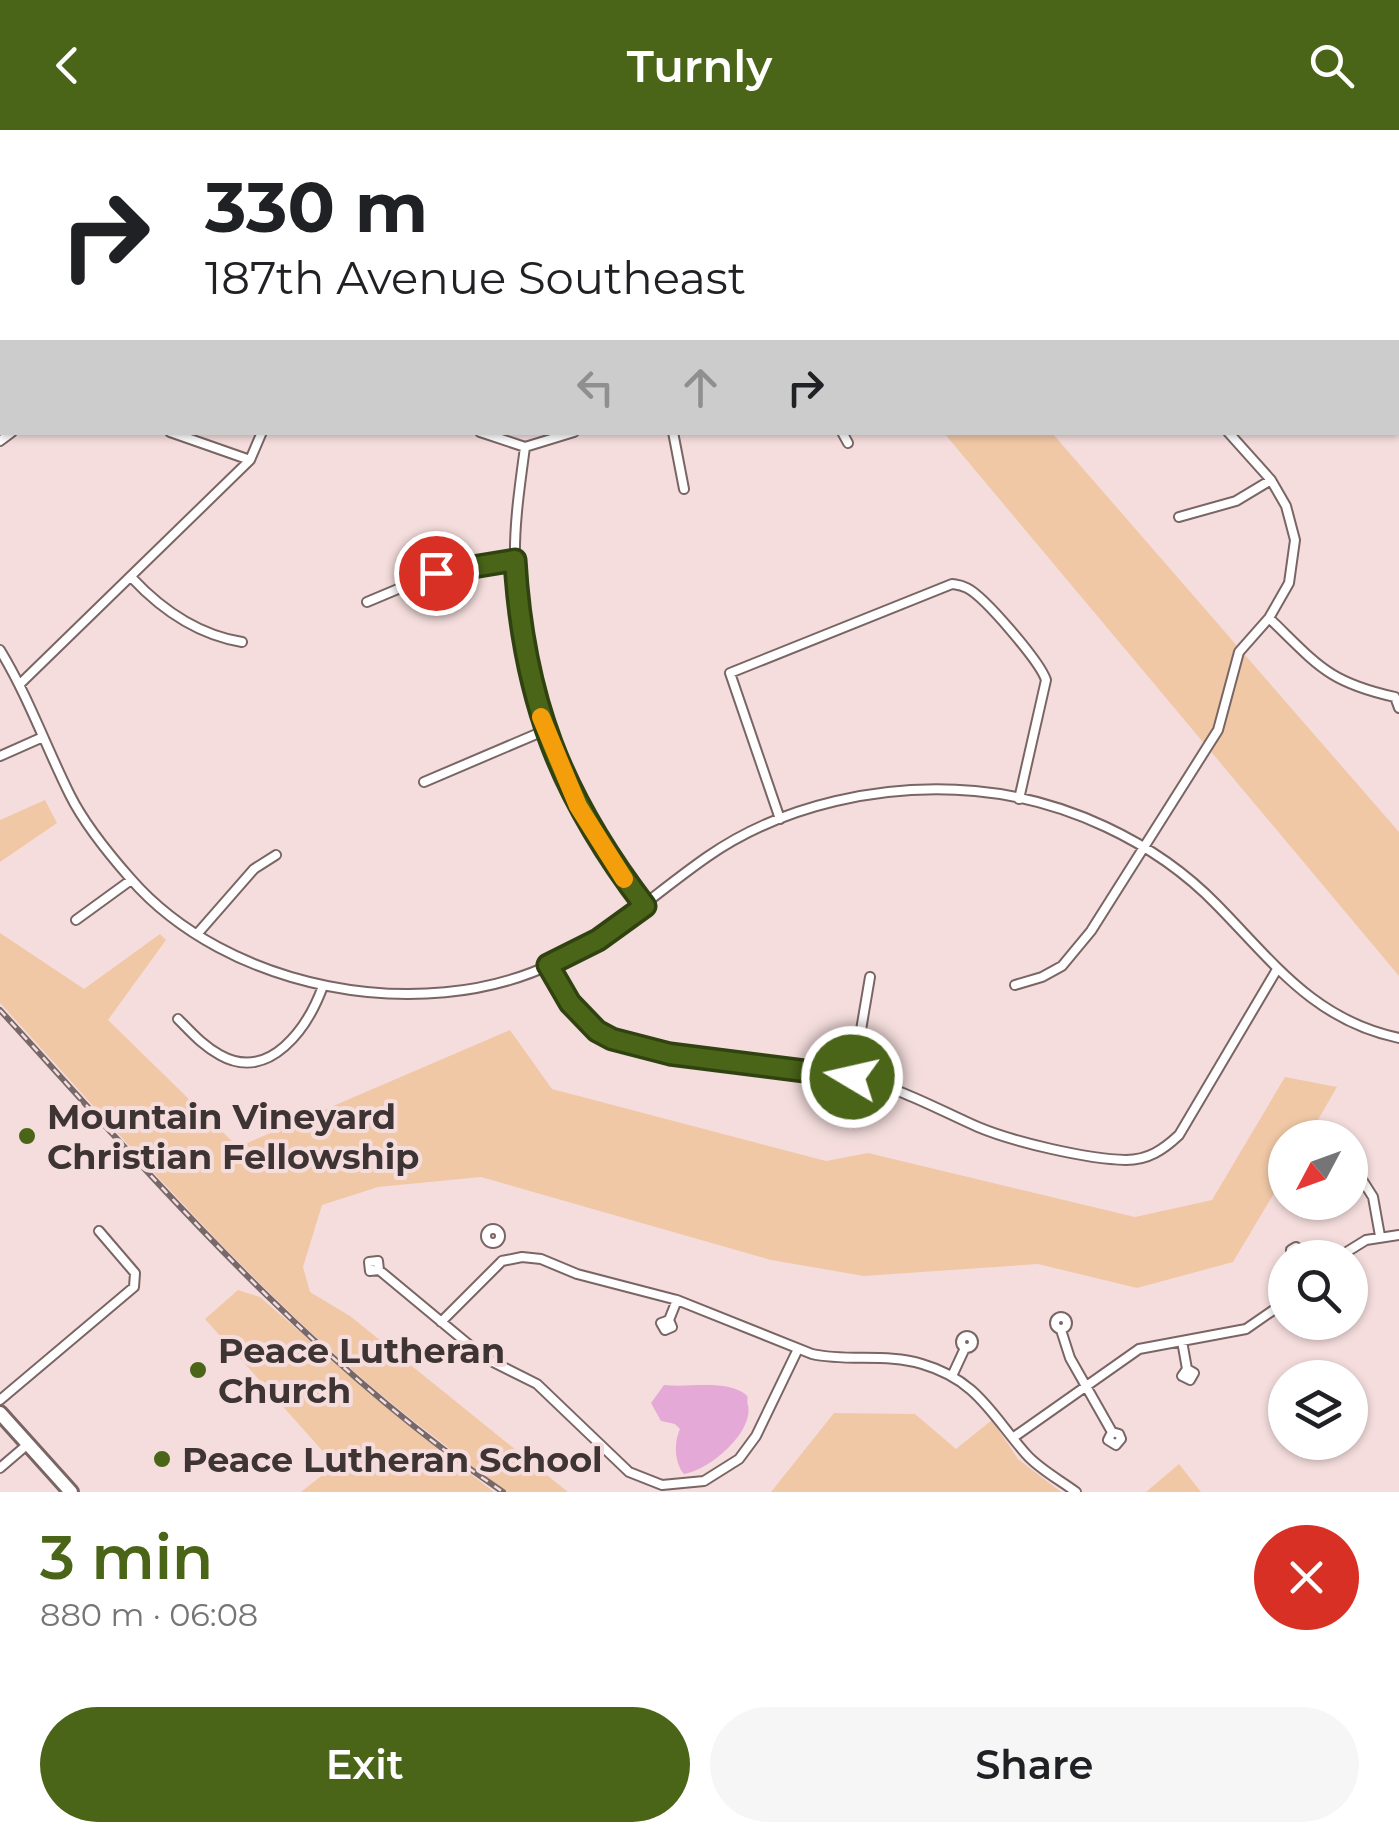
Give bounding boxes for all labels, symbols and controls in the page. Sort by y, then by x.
icon: back [40,38,95,93]
text: Turnly [627,38,772,93]
icon: search [1304,38,1359,93]
text: 330 m [205,164,428,250]
icon: right [40,170,170,300]
text: 187th Avenue Southeast [205,250,746,305]
icon: left [568,360,623,415]
icon: ahead [673,360,728,415]
icon: right [778,360,833,415]
pin [394,531,479,616]
icon: arrive [409,546,464,601]
position arrow [800,1025,904,1129]
place label: Mountain Vineyard Christian Fellowship [47,1095,419,1178]
north arrow [1268,1120,1368,1220]
map controls [1268,1120,1368,1460]
marker: Mountain Vineyard Christian Fellowship [16,1125,38,1147]
button: search [1268,1240,1368,1340]
place label: Peace Lutheran Church [218,1329,505,1412]
marker: Peace Lutheran Church [187,1359,209,1381]
button: layers [1268,1360,1368,1460]
place label: Peace Lutheran School [182,1438,603,1481]
marker: Peace Lutheran School [151,1448,173,1470]
text: 3 min [40,1521,213,1594]
button: close [1254,1525,1359,1630]
text: 880 m · 06:08 [40,1595,258,1634]
button: Exit [40,1707,690,1822]
button: Share [710,1707,1359,1822]

